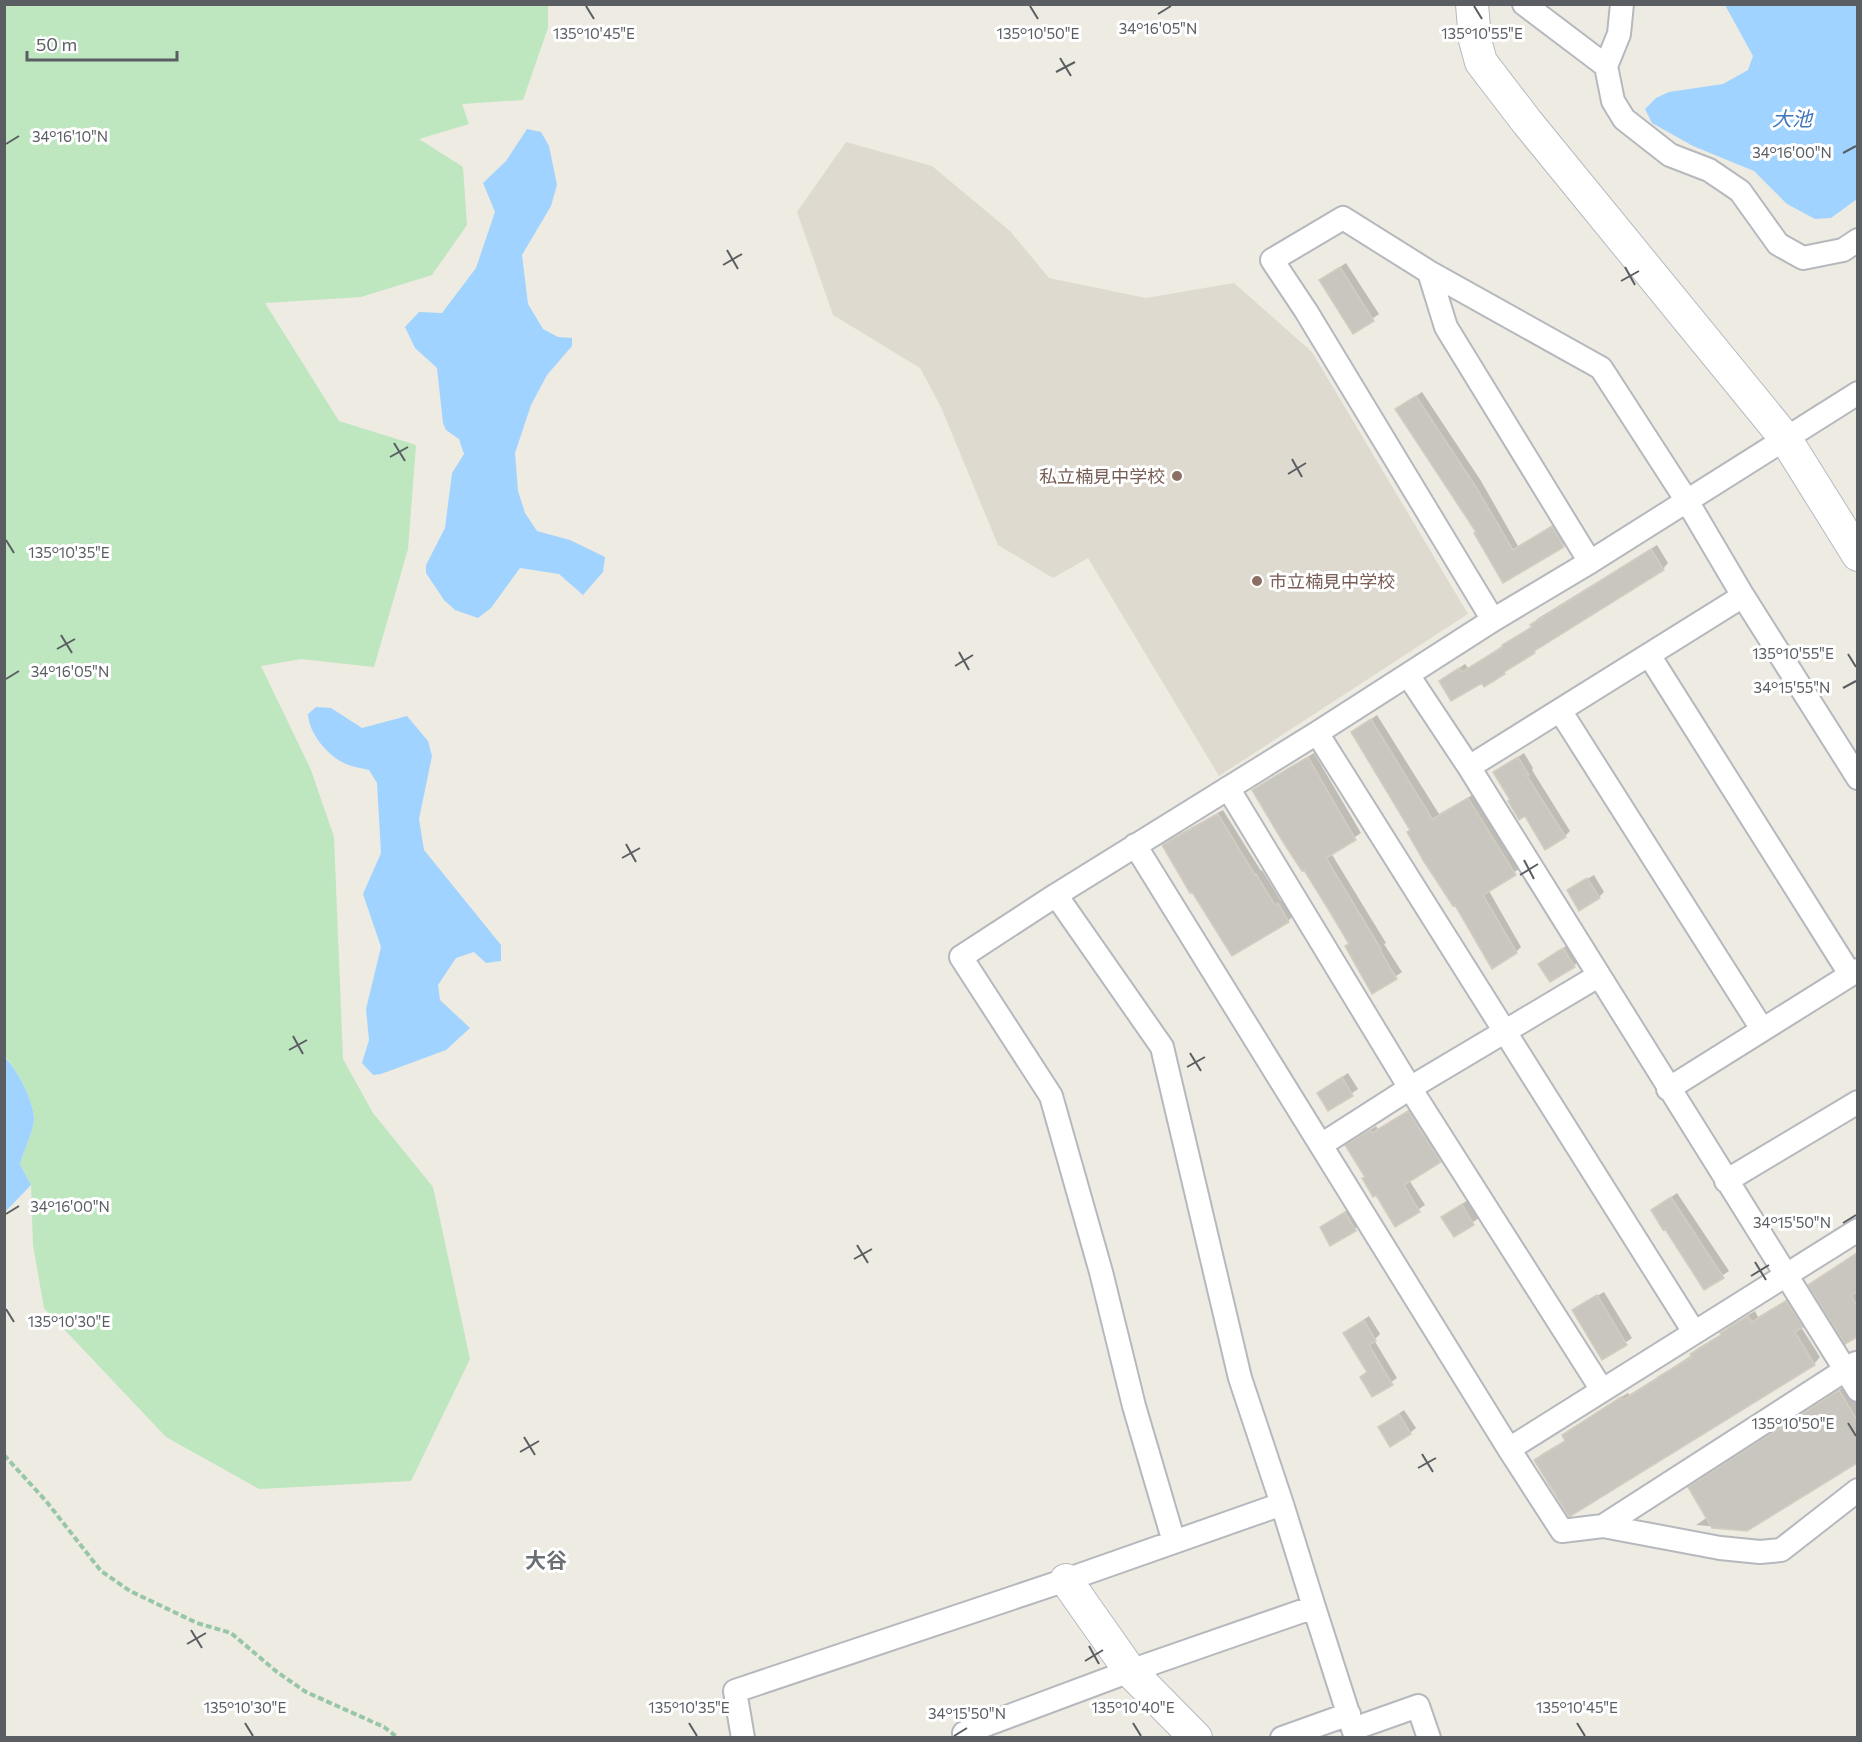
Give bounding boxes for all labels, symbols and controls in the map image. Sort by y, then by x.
text: 34°16'05"N [1119,19,1197,37]
scale bar [27,24,177,62]
text: 135°10'45"E [553,24,635,42]
text: 135°10'50"E [997,24,1079,42]
text: 135°10'55"E [1441,24,1523,42]
text: 50 m [36,33,77,55]
water label: 大池 [1772,106,1814,130]
text: 34°16'10"N [32,127,108,145]
text: 34°16'00"N [1752,143,1832,161]
place label: 私立楠見中学校 [1039,465,1165,487]
marker: 私立楠見中学校 [1170,469,1184,483]
text: 135°10'35"E [28,543,110,561]
place label: 市立楠見中学校 [1269,570,1395,592]
marker: 市立楠見中学校 [1250,574,1264,588]
text: 135°10'55"E [1752,644,1834,662]
text: 34°16'05"N [31,662,109,680]
text: 34°15'55"N [1754,678,1830,696]
text: 34°16'00"N [30,1197,110,1215]
text: 34°15'50"N [1753,1213,1831,1231]
text: 135°10'30"E [28,1312,110,1330]
text: 135°10'50"E [1752,1414,1834,1432]
district label: 大谷 [525,1547,567,1572]
text: 135°10'30"E [204,1698,286,1716]
text: 135°10'35"E [648,1698,730,1716]
text: 135°10'40"E [1091,1698,1175,1716]
text: 135°10'45"E [1536,1698,1618,1716]
text: 34°15'50"N [928,1704,1006,1722]

